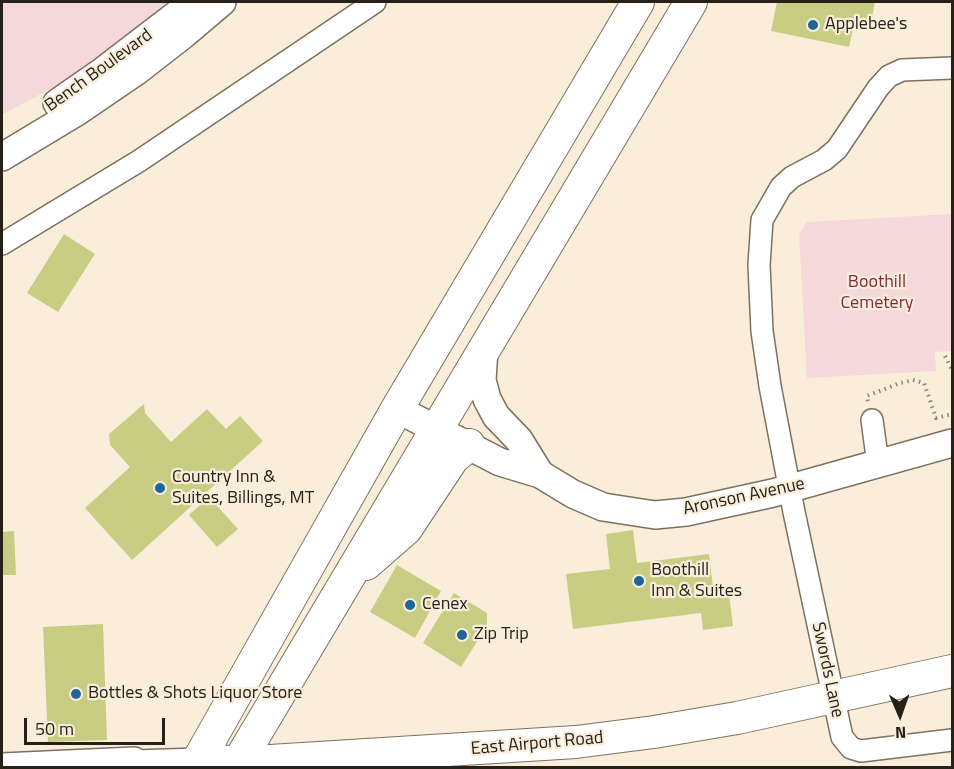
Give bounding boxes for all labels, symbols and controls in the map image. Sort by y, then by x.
place label: Applebee's [825,14,907,36]
marker: Applebee's [806,18,820,32]
street label: Bench Boulevard [41,25,157,117]
park label: Boothill Cemetery [840,272,914,314]
place label: Country Inn & Suites, Billings, MT [172,467,314,510]
street label: Aronson Avenue [681,474,807,520]
marker: Country Inn & Suites, Billings, MT [153,481,167,495]
place label: Boothill Inn & Suites [651,560,742,602]
marker: Boothill Inn & Suites [632,574,646,588]
place label: Cenex [422,594,468,616]
marker: Cenex [403,598,417,612]
street label: Swords Lane [806,620,848,720]
place label: Zip Trip [474,624,529,646]
marker: Zip Trip [455,628,469,642]
place label: Bottles & Shots Liquor Store [88,683,302,705]
north arrow [870,685,930,745]
marker: Bottles & Shots Liquor Store [69,687,83,701]
scale bar [27,706,168,744]
text: 50 m [35,715,74,742]
text: N [895,721,907,745]
street label: East Airport Road [470,727,604,761]

